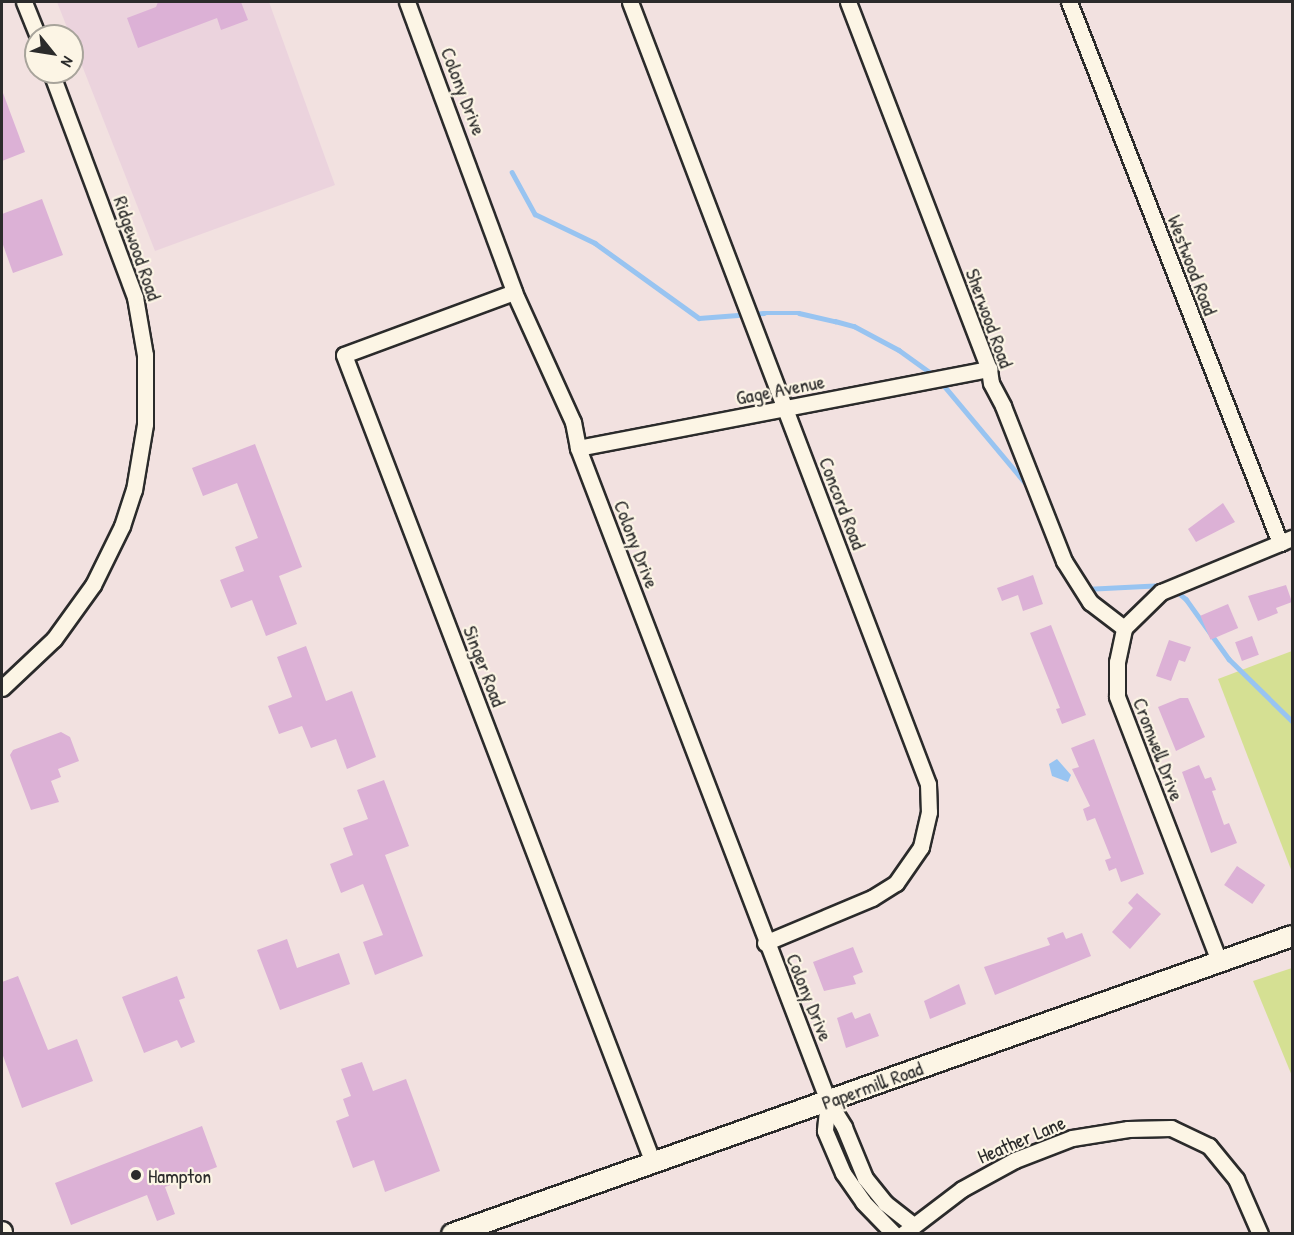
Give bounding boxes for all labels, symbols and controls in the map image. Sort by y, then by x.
north arrow [24,24,84,84]
street label: Colony Drive [436,44,492,138]
text: N [56,53,80,71]
street label: Ridgewood Road [109,193,167,303]
street label: Westwood Road [1163,211,1223,319]
street label: Sherwood Road [961,265,1019,371]
street label: Gage Avenue [734,369,826,409]
street label: Concord Road [814,454,872,552]
street label: Colony Drive [609,497,665,591]
street label: Singer Road [459,622,511,710]
street label: Cromwell Drive [1128,694,1190,804]
street label: Colony Drive [782,950,838,1044]
street label: Papermill Road [818,1056,926,1114]
street label: Heather Lane [974,1110,1068,1168]
place label: Hampton [148,1163,211,1187]
marker: Hampton [129,1168,143,1182]

